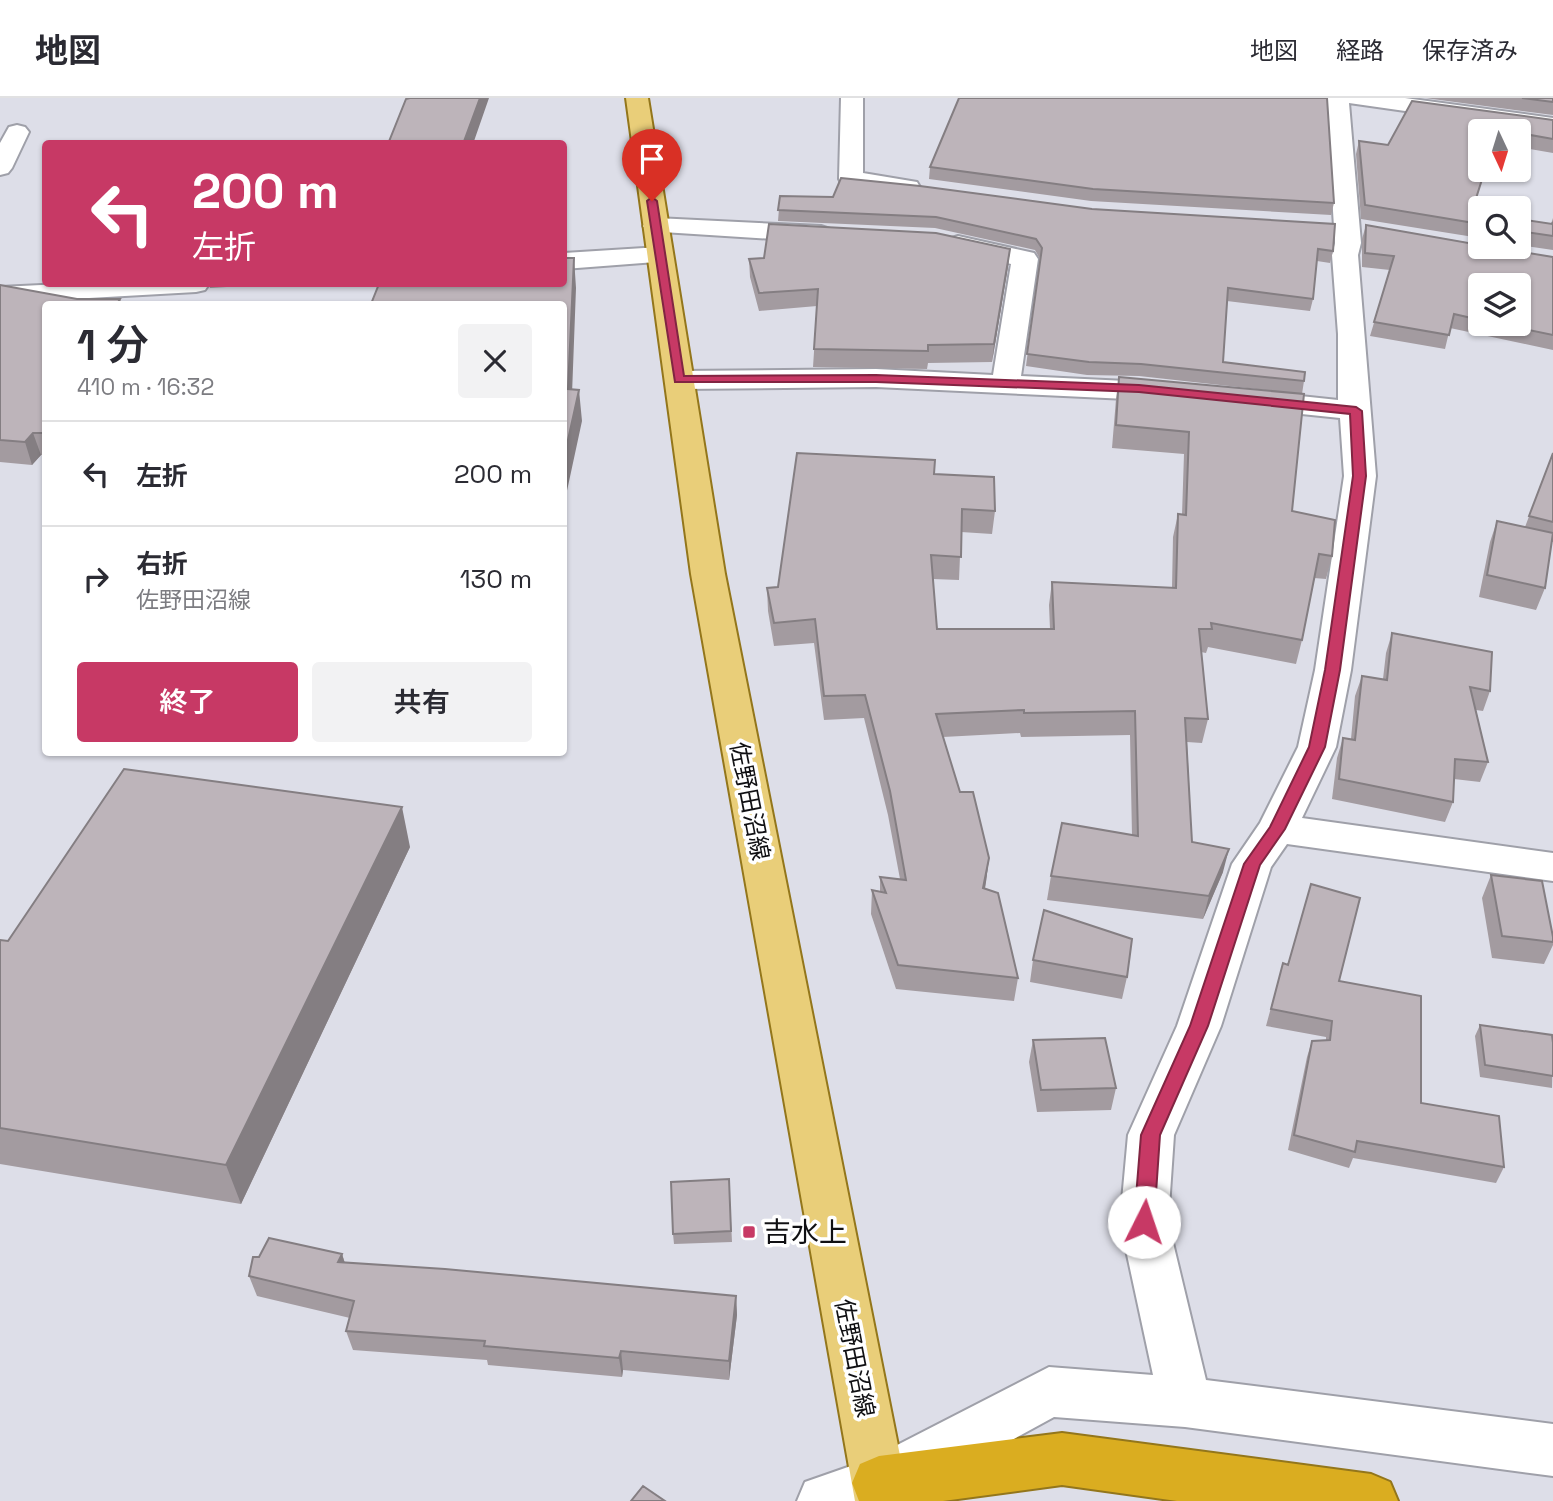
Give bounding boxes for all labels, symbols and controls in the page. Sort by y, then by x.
text: 地図 [35,30,101,72]
text: 地図 [1250,35,1298,66]
text: 経路 [1336,35,1384,66]
text: 保存済み [1422,35,1518,66]
north arrow [1468,119,1531,182]
map controls [1468,119,1531,336]
pin [622,129,682,201]
icon: arrive [633,140,671,178]
text: 200 m [192,160,339,222]
icon: left [77,168,168,259]
button: search [1468,196,1531,259]
text: 左折 [192,227,256,267]
button: layers [1468,273,1531,336]
text: 1 分 [77,319,149,372]
button: close [458,324,532,398]
text: 410 m · 16:32 [77,372,214,402]
icon: left [77,455,115,493]
text: 200 m [454,457,532,491]
text: 左折 [136,459,188,493]
text: 右折 [136,547,188,581]
icon: right [77,560,115,598]
text: 130 m [460,562,532,596]
text: 佐野田沼線 [136,585,251,615]
button: 終了 [77,662,298,742]
button: 共有 [312,662,532,742]
street label: 佐野田沼線 [723,739,777,863]
position arrow [1107,1185,1181,1259]
place label: 吉水上 [763,1214,847,1250]
marker: 吉水上 [741,1224,757,1240]
street label: 佐野田沼線 [828,1296,882,1420]

